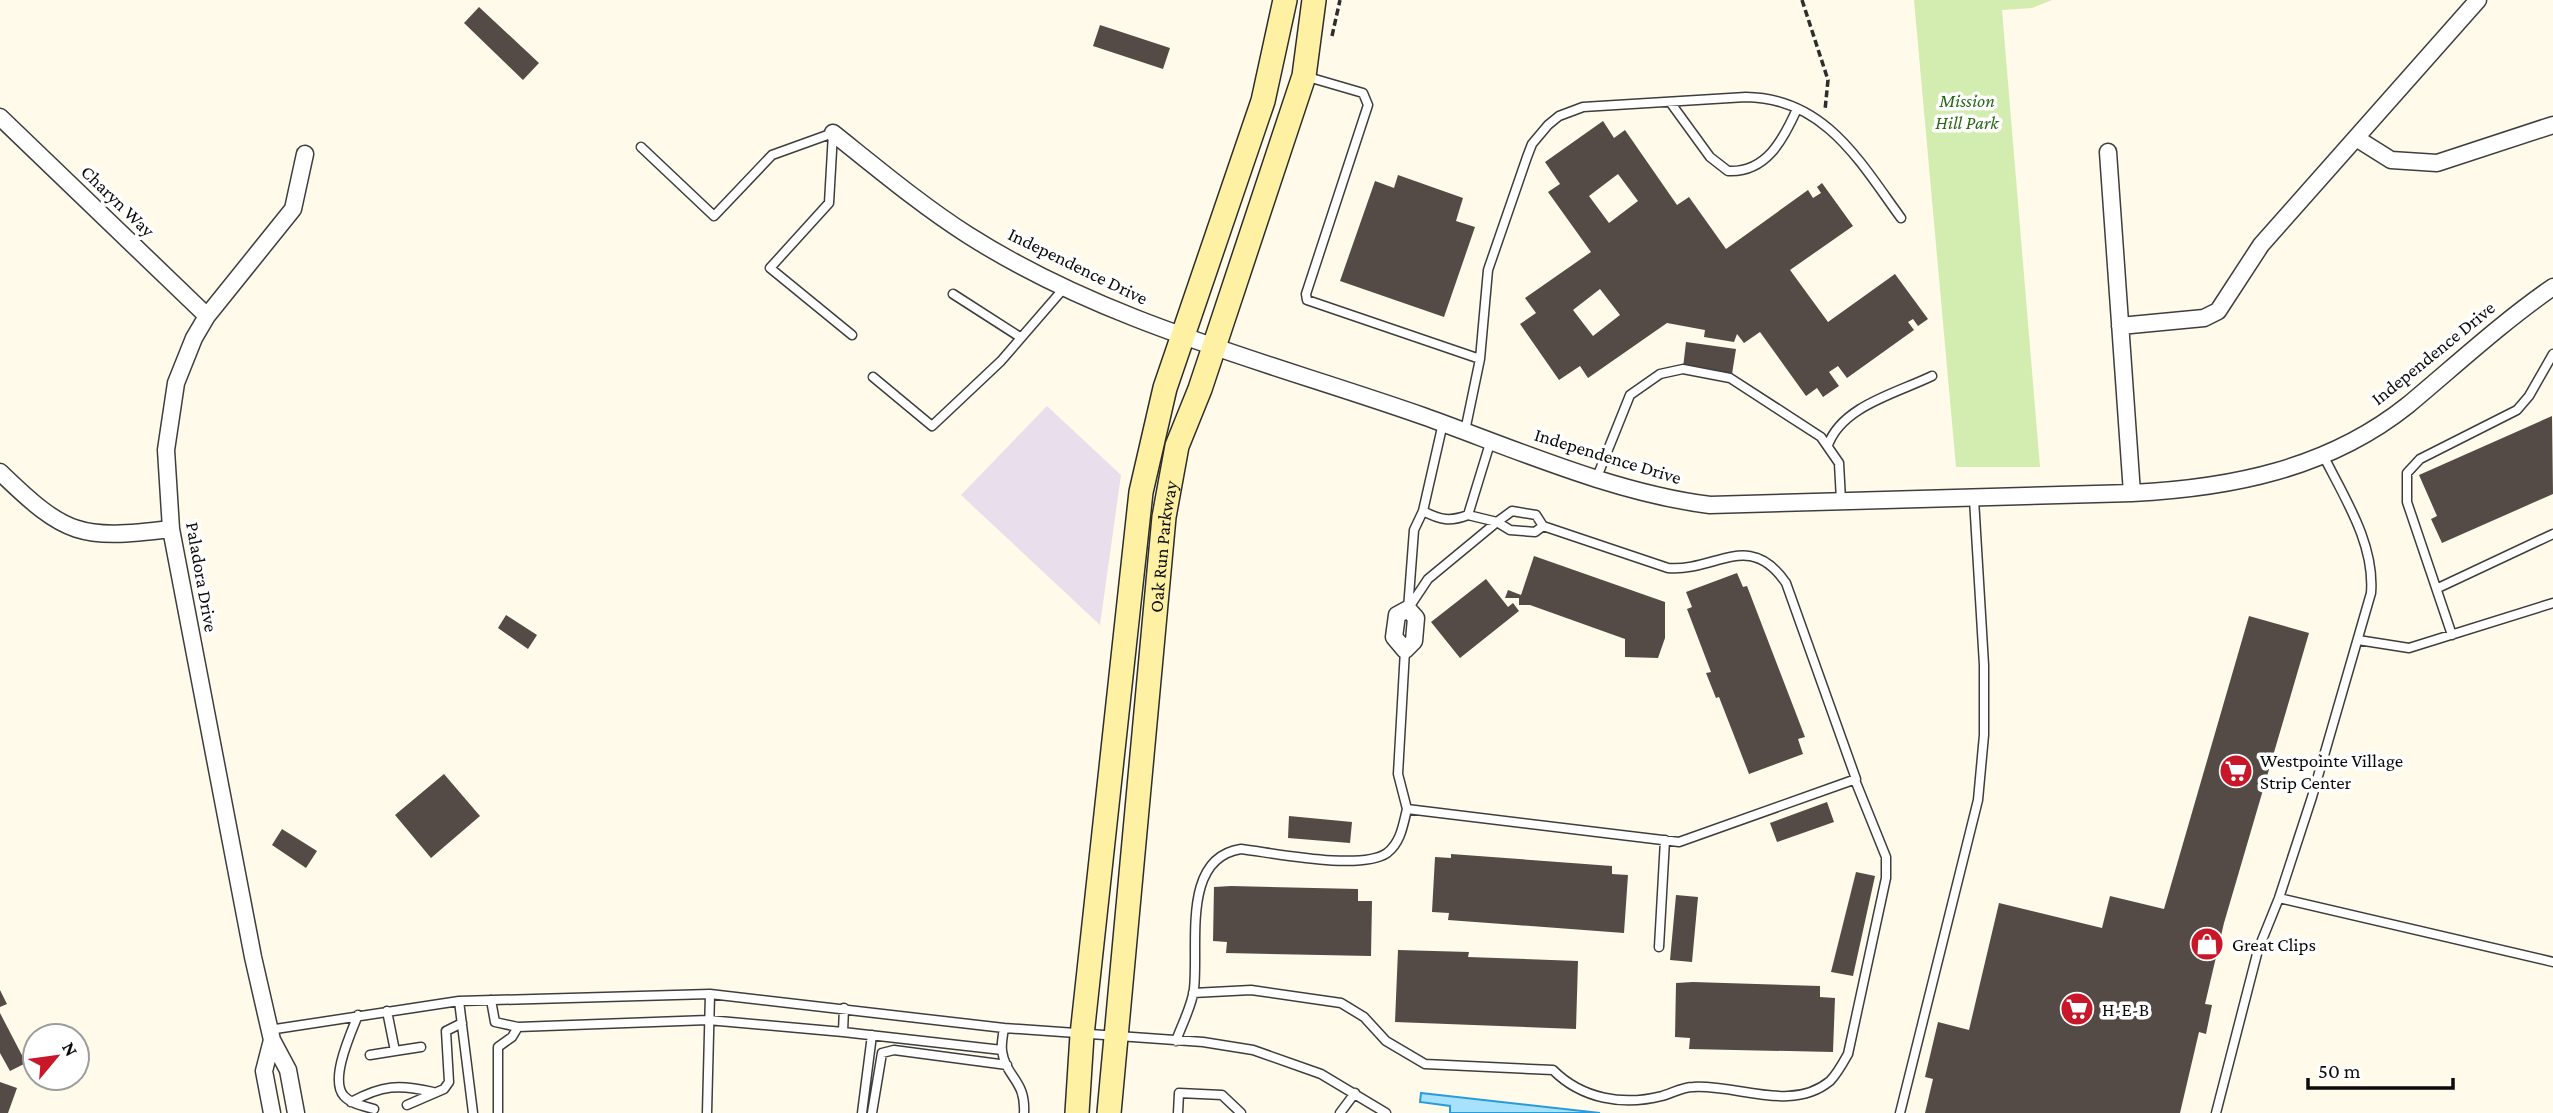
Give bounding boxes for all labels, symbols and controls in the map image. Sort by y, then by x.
park label: Mission Hill Park [1935,90,1999,133]
street label: Charyn Way [77,161,159,241]
street label: Independence Drive [1005,223,1151,309]
street label: Independence Drive [2367,297,2499,409]
street label: Independence Drive [1532,424,1684,488]
street label: Oak Run Parkway [1145,478,1181,614]
street label: Paladora Drive [182,520,222,634]
place label: Westpointe Village Strip Center [2260,750,2403,793]
supermarket icon: Westpointe Village Strip Center [2217,752,2255,790]
shop icon: Great Clips [2188,925,2226,963]
place label: Great Clips [2232,934,2316,955]
supermarket icon: H-E-B [2058,990,2096,1028]
place label: H-E-B [2102,999,2149,1020]
north arrow [21,1022,91,1092]
text: N [58,1038,83,1060]
scale bar [2308,1046,2453,1090]
text: 50 m [2318,1059,2361,1083]

